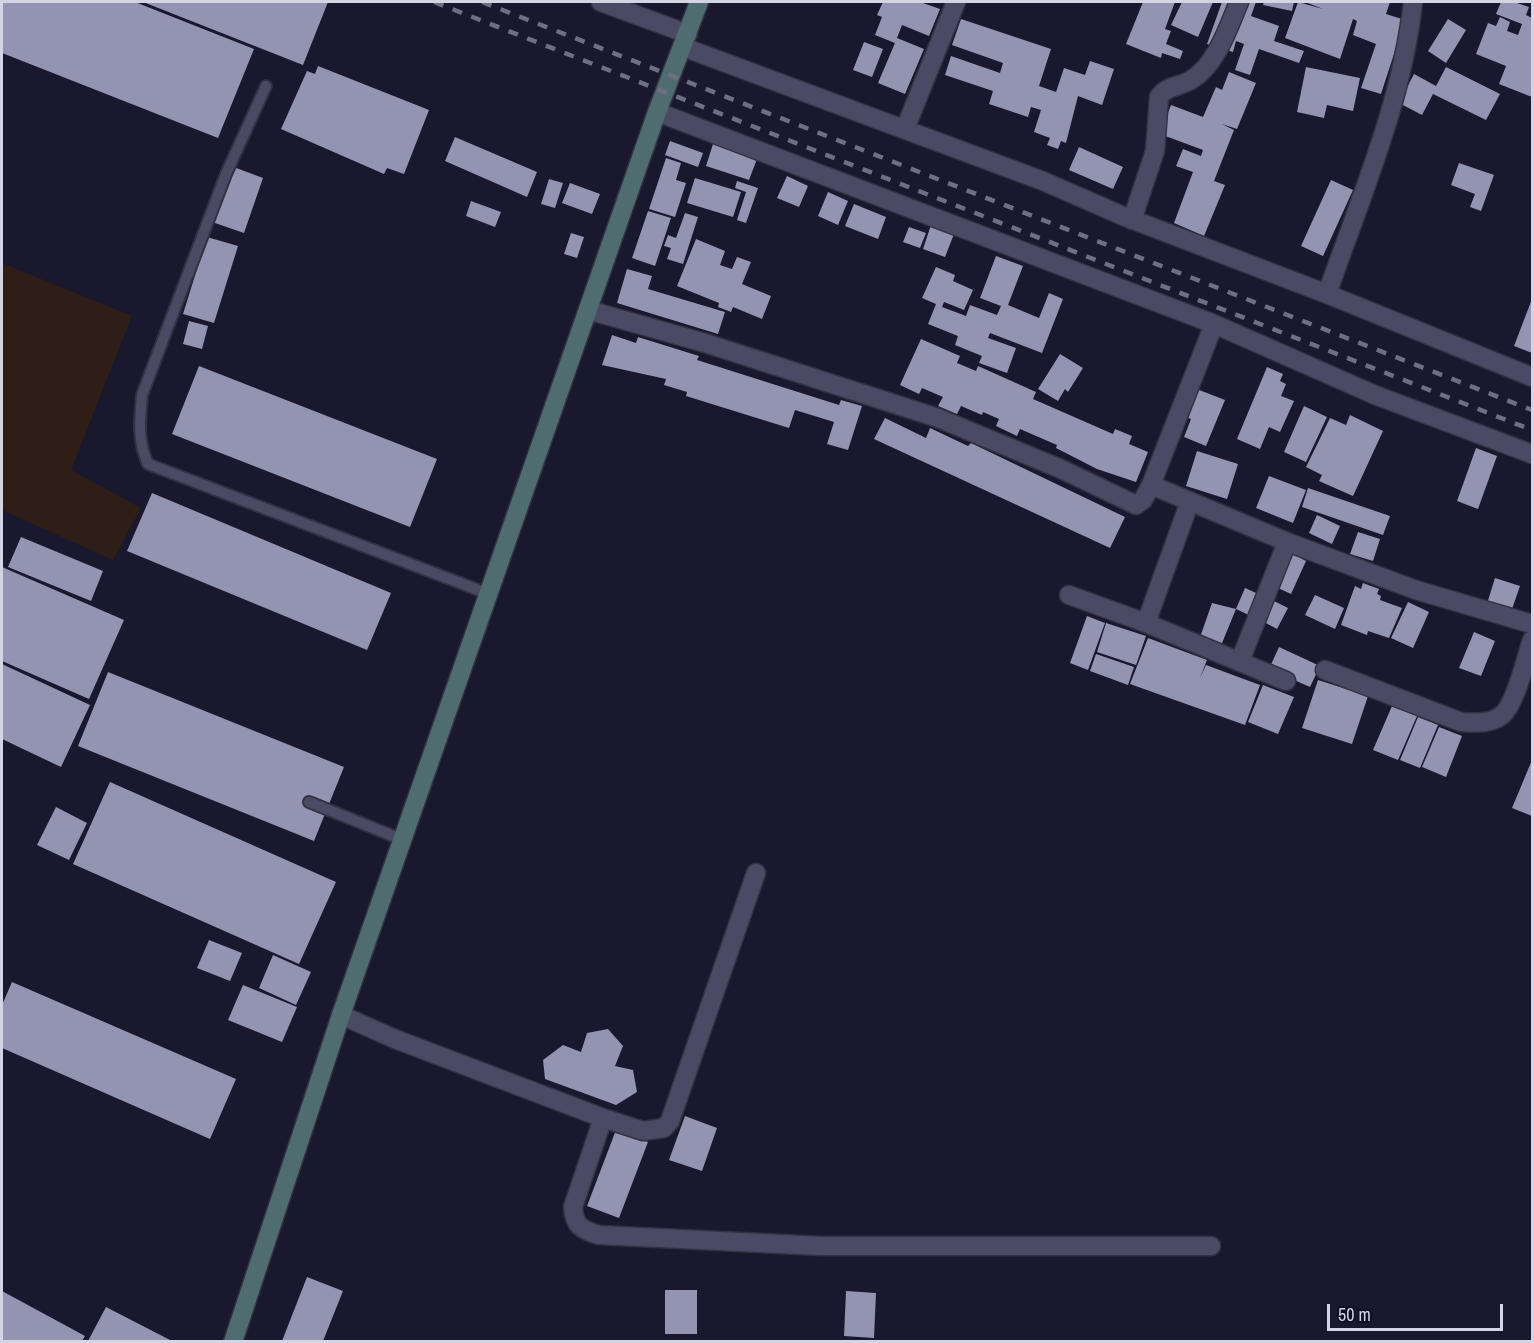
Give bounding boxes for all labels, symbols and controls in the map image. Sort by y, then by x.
scale bar [1330,1292,1506,1330]
text: 50 m [1338,1302,1371,1327]

